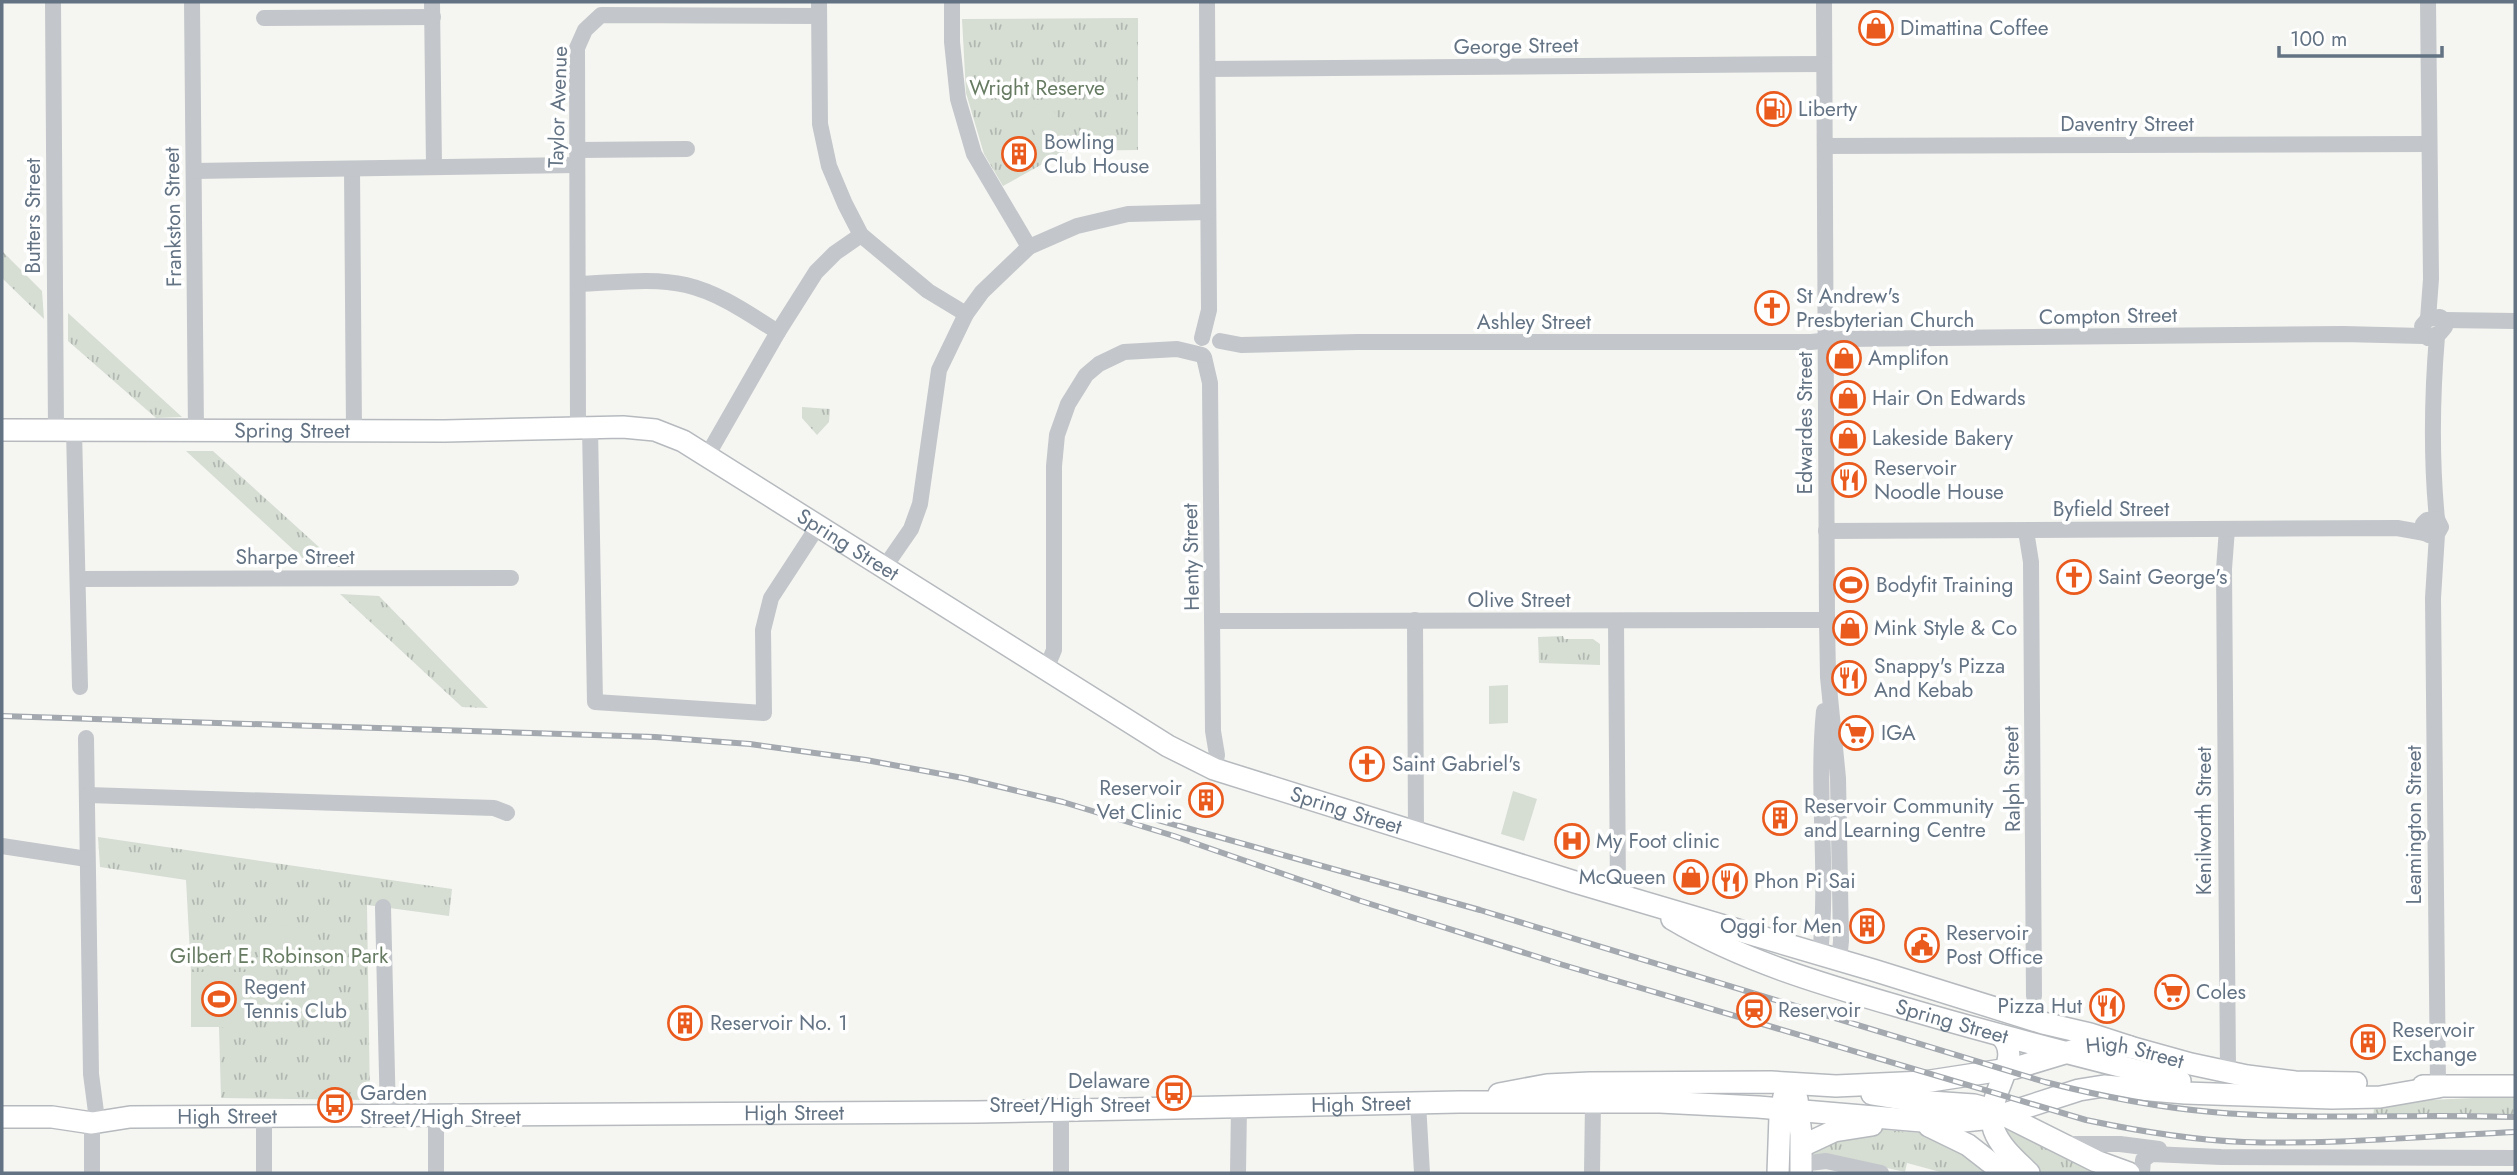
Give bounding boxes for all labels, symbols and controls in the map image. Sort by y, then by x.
shop icon: Dimattina Coffee [1857,9,1895,47]
place label: Dimattina Coffee [1900,13,2049,43]
scale bar [2279,14,2442,58]
text: 100 m [2290,24,2347,54]
street label: George Street [1453,30,1579,62]
street label: Taylor Avenue [541,45,575,169]
park label: Wright Reserve [969,73,1105,103]
fuel station icon: Liberty [1755,90,1793,128]
place label: Liberty [1798,94,1858,124]
street label: Daventry Street [2060,109,2194,139]
place label: Bowling Club House [1044,127,1149,181]
building icon: Bowling Club House [1000,135,1038,173]
street label: Frankston Street [157,147,189,287]
street label: Butters Street [18,158,48,274]
place label: St Andrew's Presbyterian Church [1796,281,1974,335]
church icon: St Andrew's Presbyterian Church [1753,289,1791,327]
street label: Compton Street [2039,300,2177,332]
street label: Ashley Street [1477,307,1591,337]
shop icon: Amplifon [1825,339,1863,377]
place label: Amplifon [1868,343,1949,373]
street label: Edwardes Street [1790,352,1820,494]
shop icon: Hair On Edwards [1829,379,1867,417]
place label: Hair On Edwards [1872,383,2026,413]
street label: Spring Street [234,416,350,446]
shop icon: Lakeside Bakery [1829,419,1867,457]
place label: Lakeside Bakery [1872,423,2014,453]
place label: Reservoir Noodle House [1874,453,2004,507]
restaurant icon: Reservoir Noodle House [1830,461,1868,499]
street label: Byfield Street [2053,494,2169,524]
street label: Spring Street [791,501,905,588]
street label: Henty Street [1175,503,1207,611]
street label: Sharpe Street [235,542,355,572]
church icon: Saint George's [2055,558,2093,596]
place label: Saint George's [2098,562,2227,592]
sports icon: Bodyfit Training [1832,566,1870,604]
place label: Bodyfit Training [1876,570,2014,600]
street label: Olive Street [1467,585,1571,615]
shop icon: Mink Style & Co [1831,609,1869,647]
place label: Mink Style & Co [1874,613,2017,643]
place label: Snappy's Pizza And Kebab [1874,651,2005,705]
restaurant icon: Snappy's Pizza And Kebab [1830,659,1868,697]
supermarket icon: IGA [1837,714,1875,752]
place label: IGA [1881,718,1916,748]
street label: Ralph Street [1996,726,2028,832]
church icon: Saint Gabriel's [1348,745,1386,783]
street label: Leamington Street [2399,745,2429,905]
street label: Kenilworth Street [2189,747,2219,895]
place label: Saint Gabriel's [1392,749,1520,779]
place label: Reservoir Vet Clinic [1096,773,1183,827]
street label: Spring Street [1286,779,1406,842]
building icon: Reservoir Vet Clinic [1187,781,1225,819]
place label: Reservoir Community and Learning Centre [1804,791,1994,845]
building icon: Reservoir Community and Learning Centre [1761,799,1799,837]
hospital icon: My Foot clinic [1553,822,1591,860]
place label: My Foot clinic [1596,826,1720,856]
shop icon: McQueen [1672,858,1710,896]
place label: McQueen [1579,862,1666,892]
restaurant icon: Phon Pi Sai [1711,862,1749,900]
place label: Phon Pi Sai [1754,866,1856,896]
building icon: Oggi for Men [1848,907,1886,945]
place label: Oggi for Men [1720,911,1842,941]
place label: Reservoir Post Office [1946,918,2043,972]
public building icon: Reservoir Post Office [1903,926,1941,964]
park label: Gilbert E. Robinson Park [170,941,389,971]
place label: Regent Tennis Club [244,972,347,1026]
supermarket icon: Coles [2153,973,2191,1011]
place label: Coles [2196,977,2246,1007]
sports icon: Regent Tennis Club [200,980,238,1018]
restaurant icon: Pizza Hut [2088,987,2126,1025]
station icon: Reservoir [1735,991,1773,1029]
street label: Spring Street [1892,991,2012,1052]
place label: Pizza Hut [1998,991,2082,1021]
place label: Reservoir [1778,995,1862,1025]
building icon: Reservoir No. 1 [666,1004,704,1042]
place label: Reservoir No. 1 [710,1008,848,1038]
place label: Reservoir Exchange [2392,1015,2477,1069]
building icon: Reservoir Exchange [2349,1023,2387,1061]
street label: High Street [2084,1029,2187,1076]
place label: Delaware Street/High Street [989,1066,1150,1120]
bus stop icon: Delaware Street/High Street [1155,1074,1193,1112]
place label: Garden Street/High Street [360,1078,521,1132]
bus stop icon: Garden Street/High Street [316,1086,354,1124]
street label: High Street [1311,1088,1411,1120]
street label: High Street [744,1098,844,1128]
street label: High Street [177,1101,277,1132]

